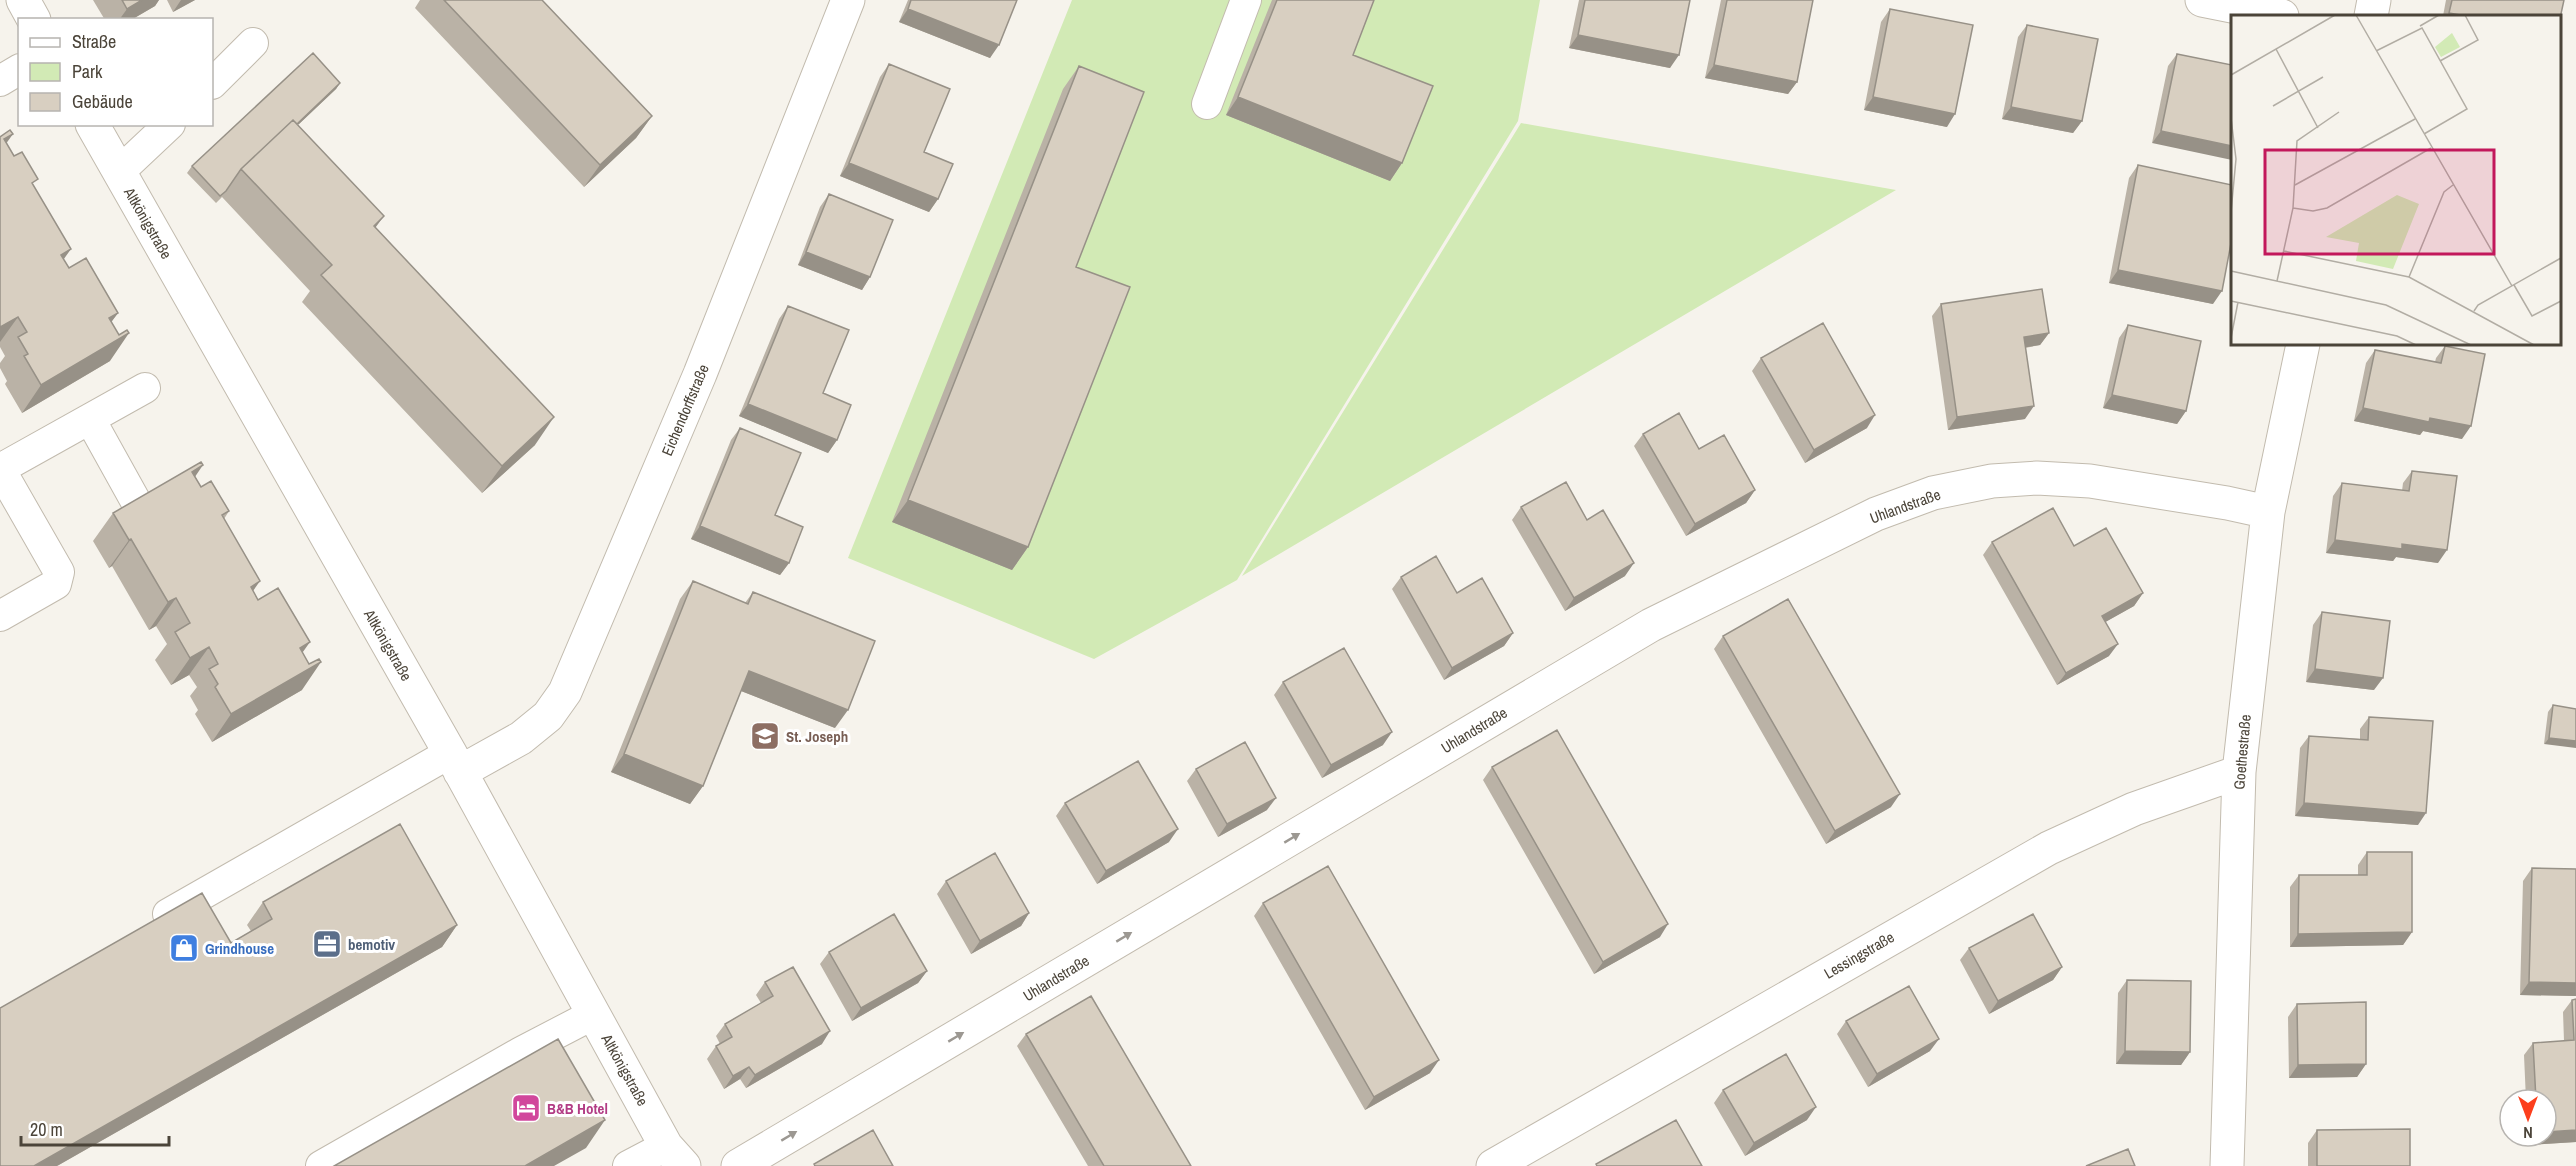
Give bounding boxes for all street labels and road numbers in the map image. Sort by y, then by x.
street label: Altkönigstraße [119,183,177,263]
street label: Eichendorffstraße [656,361,714,459]
street label: Uhlandstraße [1867,483,1943,528]
street label: Altkönigstraße [359,605,417,685]
street label: Uhlandstraße [1437,702,1511,758]
street label: Goethestraße [2228,713,2256,790]
street label: Lessingstraße [1820,926,1898,984]
street label: Uhlandstraße [1019,950,1093,1006]
street label: Altkönigstraße [596,1029,653,1110]

